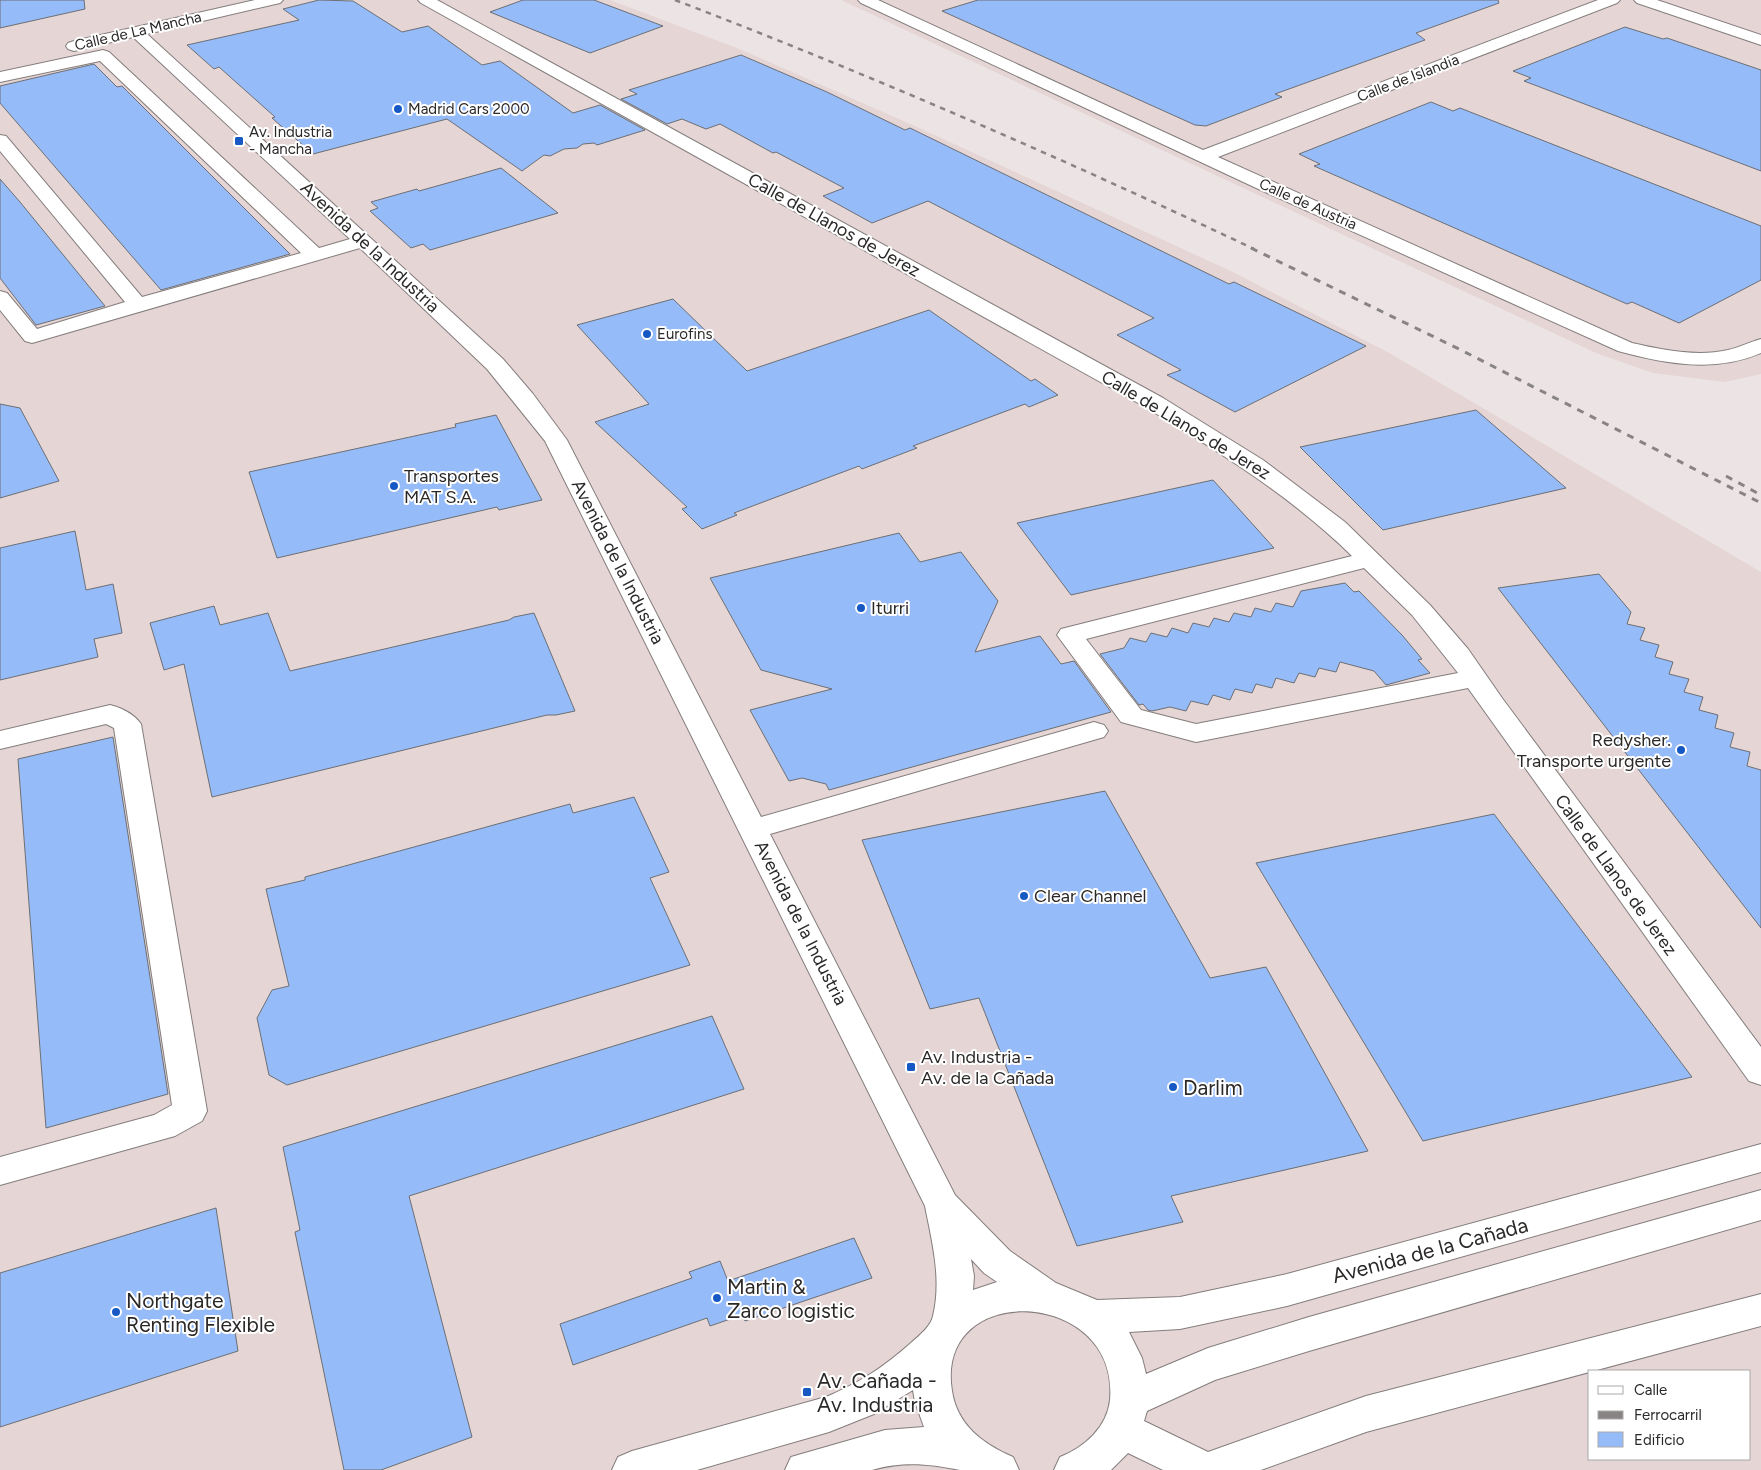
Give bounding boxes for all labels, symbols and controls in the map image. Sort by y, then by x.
street label: Calle de La Mancha [73,8,203,54]
street label: Calle de Islandia [1354,50,1462,106]
place label: Madrid Cars 2000 [408,100,530,118]
marker: Madrid Cars 2000 [392,103,404,115]
place label: Av. Industria - Mancha [249,123,332,158]
marker: Av. Industria - Mancha [233,135,245,147]
street label: Calle de Llanos de Jerez [744,168,924,282]
street label: Calle de Austria [1256,174,1360,234]
street label: Avenida de la Industria [296,177,444,317]
place label: Eurofins [657,325,712,343]
marker: Eurofins [641,328,653,340]
street label: Calle de Llanos de Jerez [1097,366,1275,484]
place label: Transportes MAT S.A. [404,465,499,508]
street label: Avenida de la Industria [567,476,669,648]
marker: Transportes MAT S.A. [388,480,400,492]
place label: Iturri [871,597,909,619]
marker: Iturri [855,602,867,614]
place label: Redysher. Transporte urgente [1517,729,1671,772]
marker: Redysher. Transporte urgente [1675,744,1687,756]
street label: Calle de Llanos de Jerez [1550,790,1682,960]
street label: Avenida de la Industria [750,837,852,1009]
place label: Clear Channel [1034,885,1147,907]
marker: Clear Channel [1018,890,1030,902]
place label: Av. Industria - Av. de la Cañada [921,1046,1054,1089]
marker: Av. Industria - Av. de la Cañada [905,1061,917,1073]
place label: Darlim [1183,1075,1243,1100]
marker: Darlim [1167,1081,1179,1093]
street label: Avenida de la Cañada [1329,1212,1531,1288]
place label: Martin & Zarco logistic [727,1274,855,1323]
place label: Northgate Renting Flexible [126,1288,275,1337]
marker: Martin & Zarco logistic [711,1292,723,1304]
marker: Northgate Renting Flexible [110,1306,122,1318]
place label: Av. Cañada - Av. Industria [817,1368,937,1417]
legend [1588,1370,1751,1460]
text: Calle [1634,1381,1667,1399]
marker: Av. Cañada - Av. Industria [801,1386,813,1398]
text: Ferrocarril [1634,1406,1702,1424]
text: Edificio [1634,1431,1685,1449]

